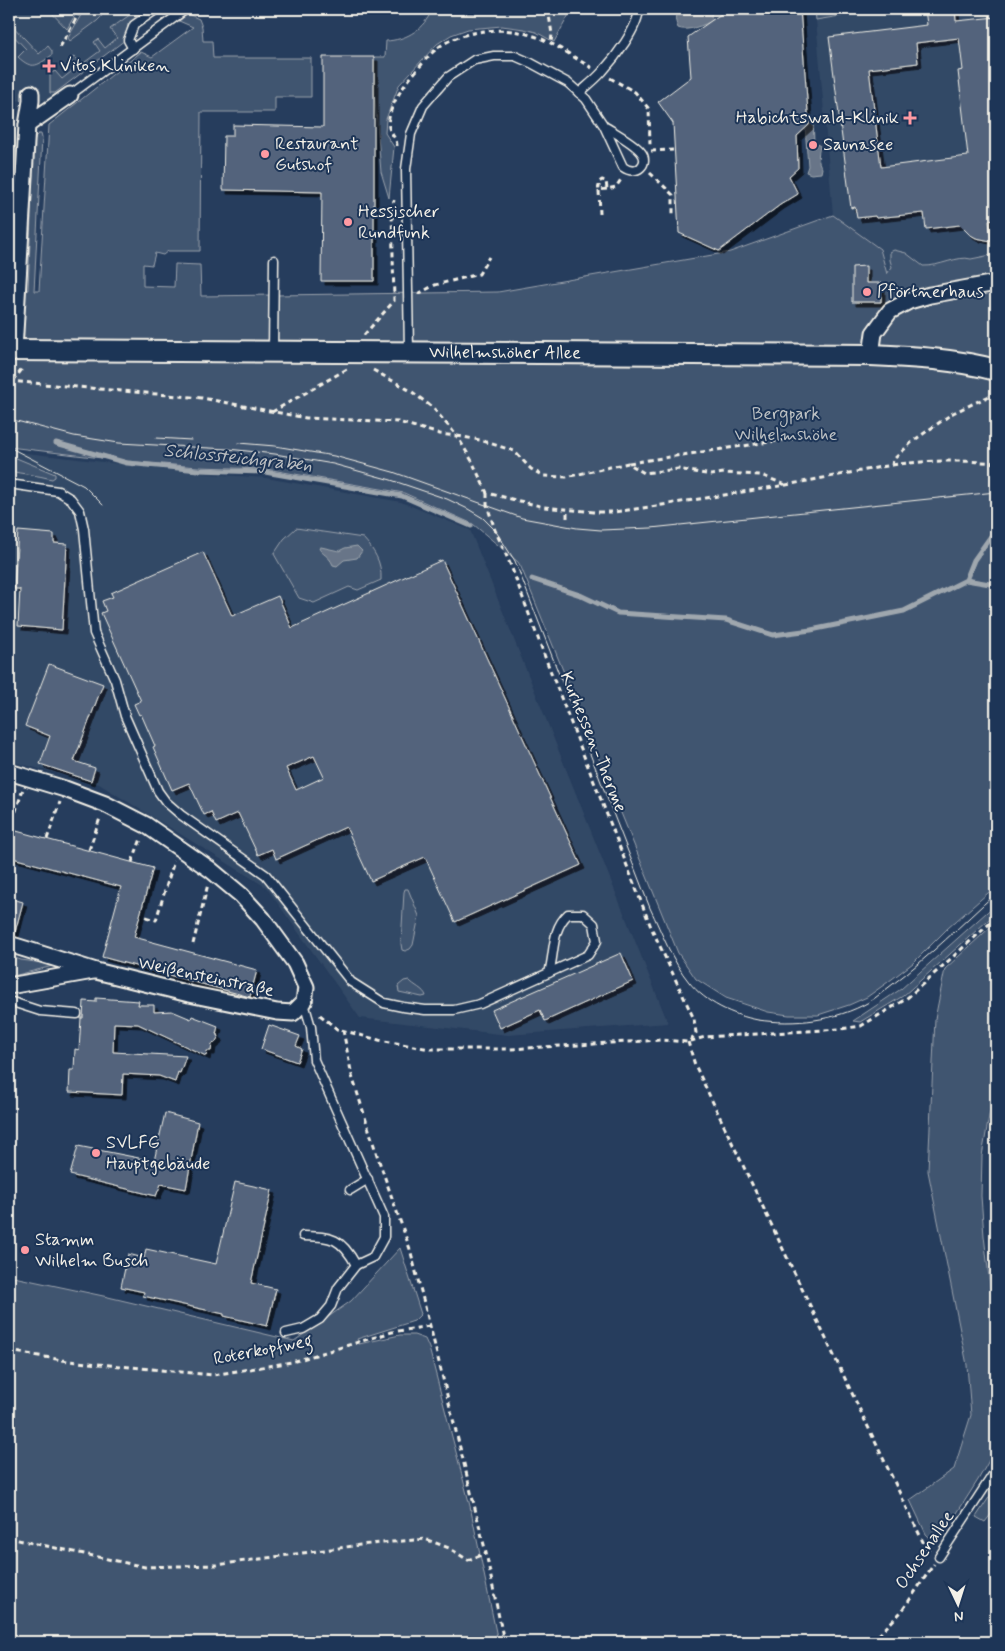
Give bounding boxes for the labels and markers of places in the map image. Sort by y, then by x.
place label: Vitos Kliniken [60,54,170,78]
marker: Vitos Kliniken [42,59,56,73]
place label: Habichtswald-Klinik [736,106,899,130]
marker: Habichtswald-Klinik [903,111,917,125]
place label: Restaurant Gutshof [275,132,359,177]
place label: Saunasee [823,133,893,157]
marker: Saunasee [807,139,819,151]
marker: Restaurant Gutshof [259,148,271,160]
place label: Hessischer Rundfunk [358,200,440,245]
marker: Hessischer Rundfunk [342,216,354,228]
place label: Pförtnerhaus [877,280,984,304]
marker: Pförtnerhaus [861,286,873,298]
place label: SVLFG Hauptgebäude [106,1131,210,1176]
marker: SVLFG Hauptgebäude [90,1147,102,1159]
place label: Stamm Wilhelm Busch [35,1228,148,1273]
marker: Stamm Wilhelm Busch [19,1244,31,1256]

